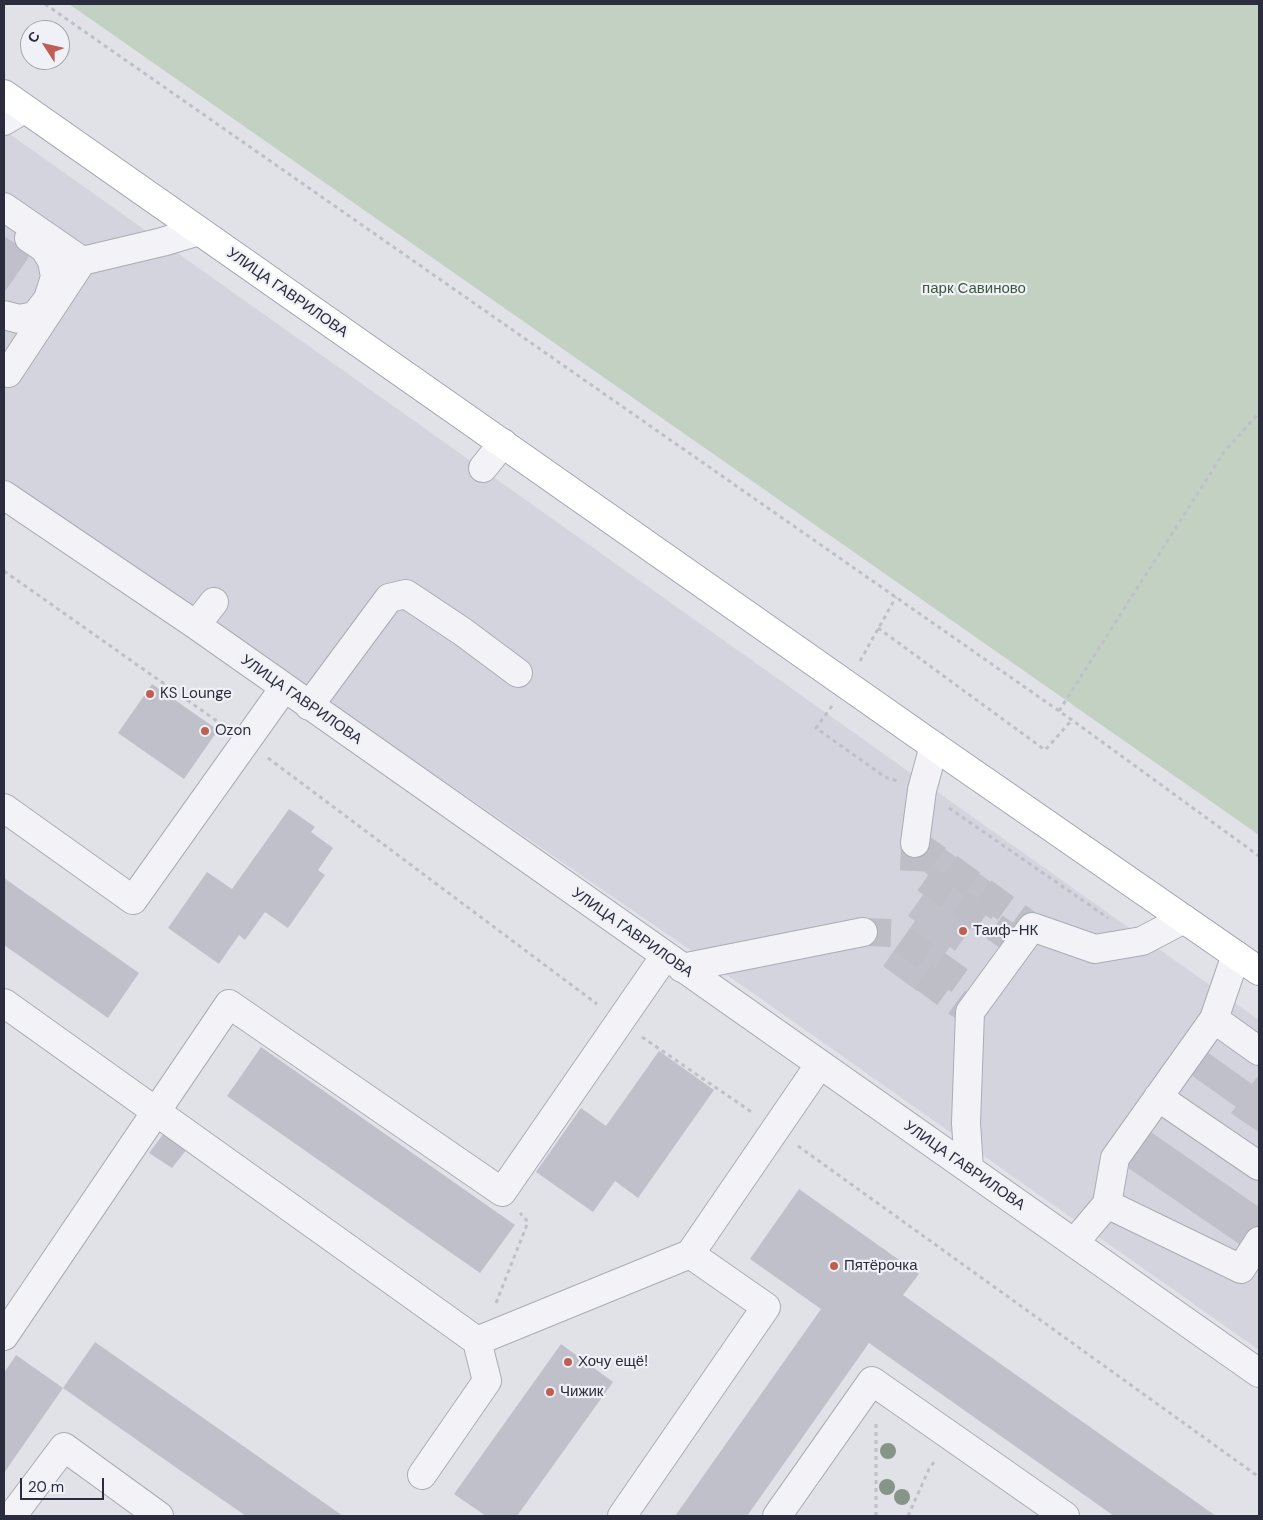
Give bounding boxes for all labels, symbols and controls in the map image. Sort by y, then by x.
north arrow [20,20,70,70]
text: С [23,28,44,46]
street label: УЛИЦА ГАВРИЛОВА [223,244,351,342]
park label: парк Савиново [922,280,1026,298]
street label: УЛИЦА ГАВРИЛОВА [237,651,365,749]
place label: KS Lounge [160,685,232,703]
marker: KS Lounge [144,688,156,700]
place label: Ozon [215,722,251,740]
marker: Ozon [199,725,211,737]
street label: УЛИЦА ГАВРИЛОВА [568,884,696,982]
place label: Таиф-НК [973,922,1038,940]
marker: Таиф-НК [957,925,969,937]
street label: УЛИЦА ГАВРИЛОВА [900,1117,1028,1215]
place label: Пятёрочка [844,1257,918,1275]
marker: Пятёрочка [828,1260,840,1272]
place label: Хочу ещё! [578,1353,648,1371]
marker: Хочу ещё! [562,1356,574,1368]
place label: Чижик [560,1383,603,1401]
marker: Чижик [544,1386,556,1398]
scale bar [22,1468,106,1500]
text: 20 m [28,1477,64,1497]

